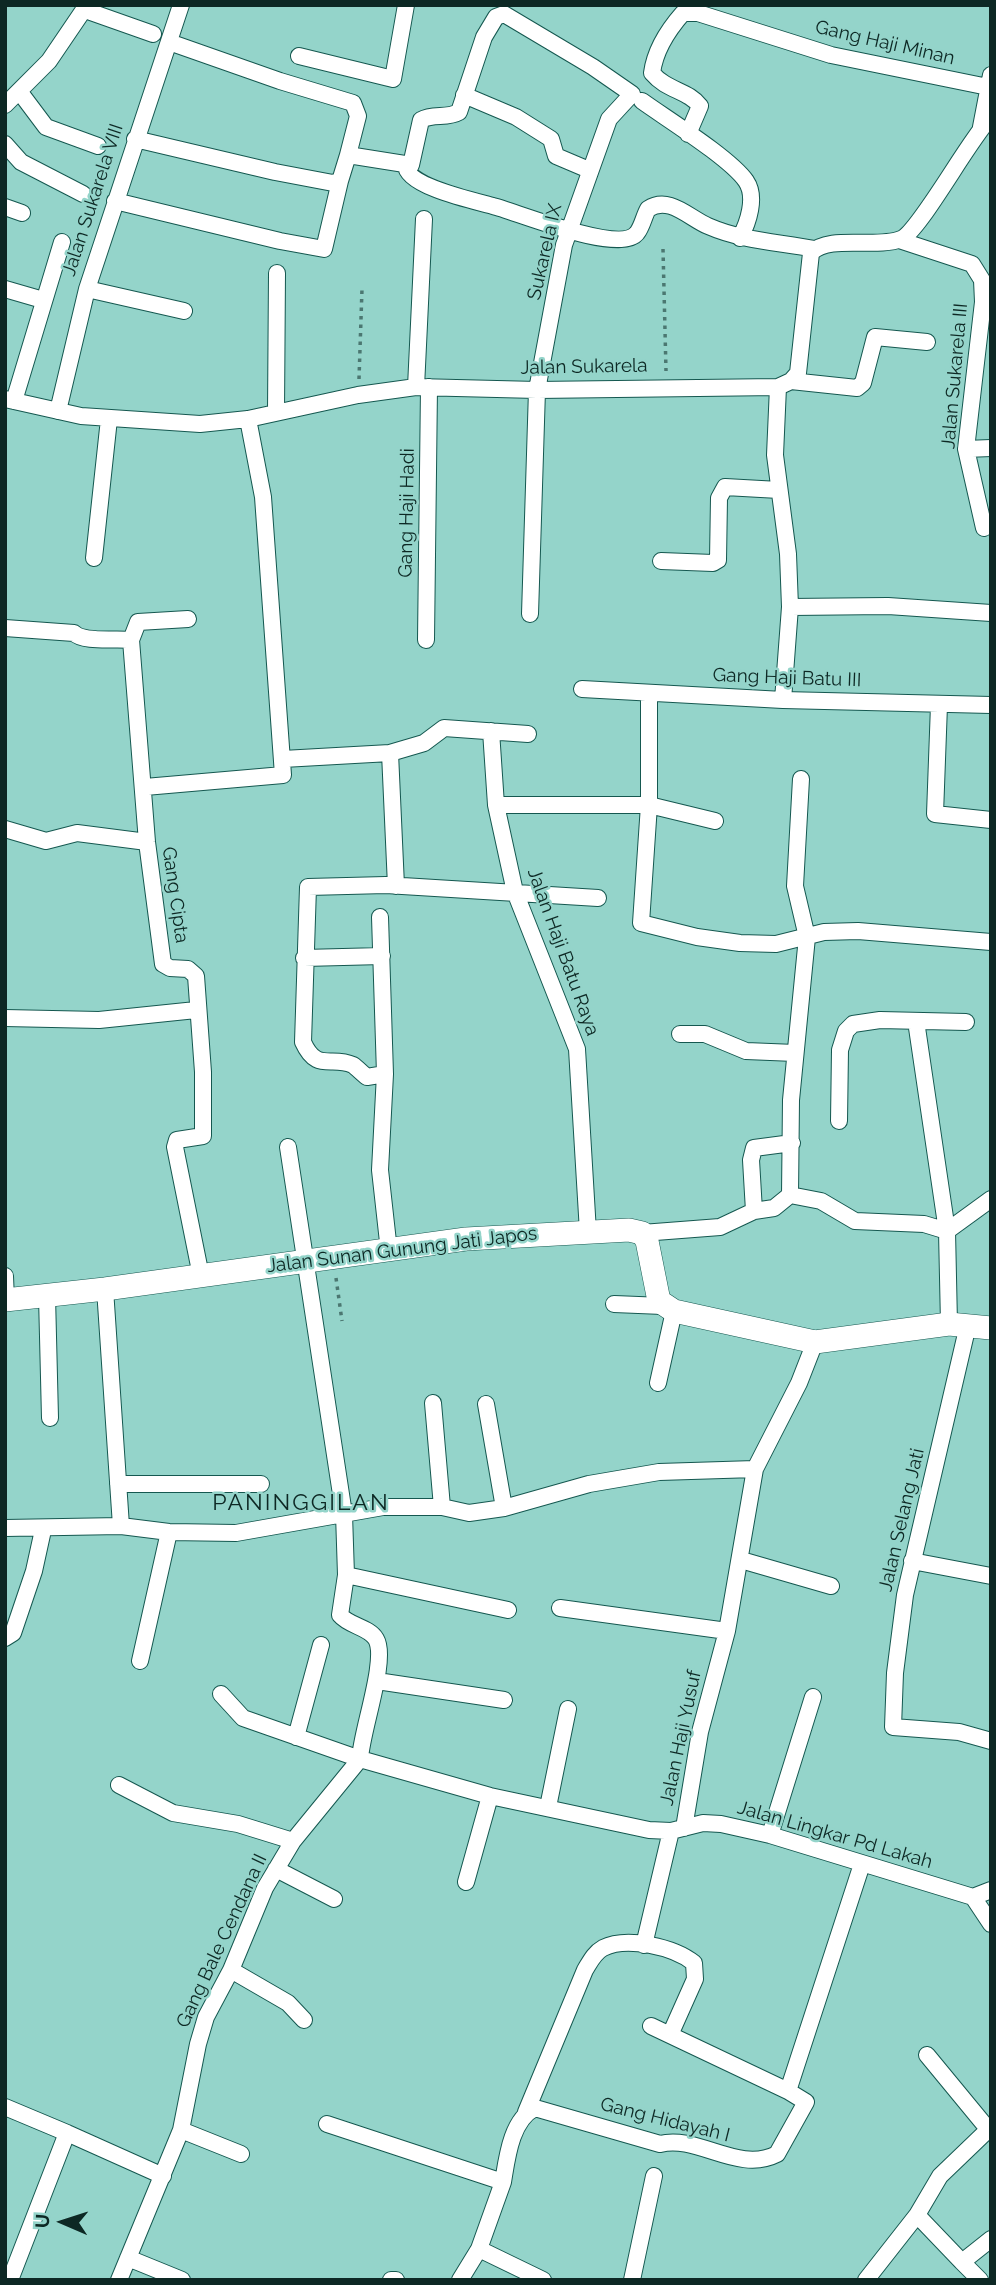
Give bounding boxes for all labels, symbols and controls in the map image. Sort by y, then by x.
street label: Gang Haji Minan [813,16,957,70]
street label: Jalan Sukarela VIII [58,121,128,279]
street label: Sukarela IX [523,202,567,302]
street label: Jalan Sukarela III [937,302,973,450]
street label: Jalan Sukarela [520,354,648,380]
street label: Gang Haji Hadi [394,448,420,578]
street label: Gang Haji Batu III [712,664,862,692]
street label: Gang Cipta [157,845,193,945]
street label: Jalan Haji Batu Raya [522,865,604,1039]
street label: Jalan Sunan Gunung Jati Japos [266,1222,538,1278]
street label: Jalan Selang Jati [874,1446,930,1594]
district label: PANINGGILAN [214,1489,388,1517]
street label: Jalan Haji Yusuf [656,1668,706,1808]
street label: Jalan Lingkar Pd Lakah [735,1796,935,1874]
street label: Gang Bale Cendana II [172,1851,272,2031]
street label: Gang Hidayah I [598,2093,732,2147]
north arrow [28,2187,98,2257]
text: U [31,2213,53,2229]

